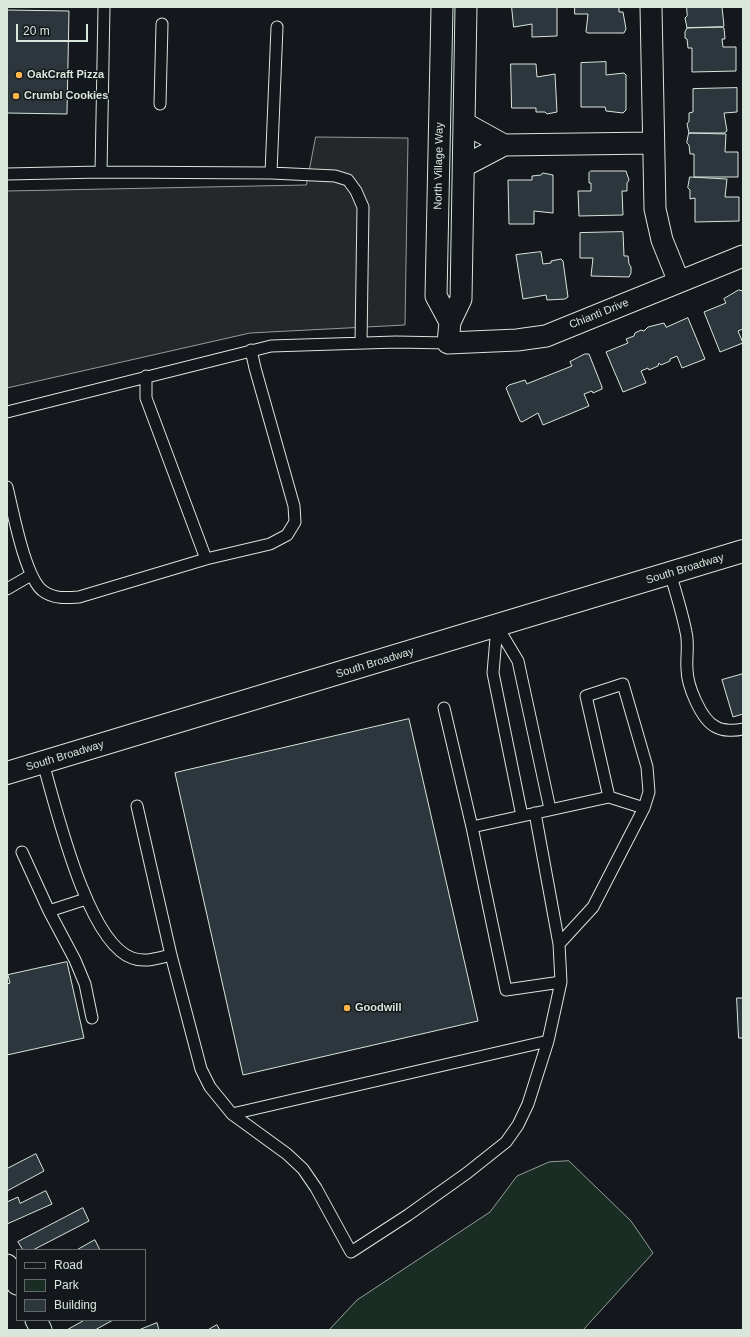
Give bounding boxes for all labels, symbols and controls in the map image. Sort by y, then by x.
scale bar [18,16,90,42]
text: 20 m [23,24,50,38]
place label: OakCraft Pizza [27,68,104,82]
marker: OakCraft Pizza [14,70,24,80]
place label: Crumbl Cookies [24,89,108,103]
marker: Crumbl Cookies [11,91,21,101]
street label: North Village Way [432,122,446,210]
street label: Chianti Drive [567,296,631,332]
street label: South Broadway [644,551,726,587]
street label: South Broadway [334,645,416,681]
street label: South Broadway [24,738,106,774]
place label: Goodwill [355,1001,401,1015]
marker: Goodwill [342,1003,352,1013]
legend [16,1249,146,1321]
text: Road [54,1258,83,1272]
text: Park [54,1278,79,1292]
text: Building [54,1298,97,1312]

